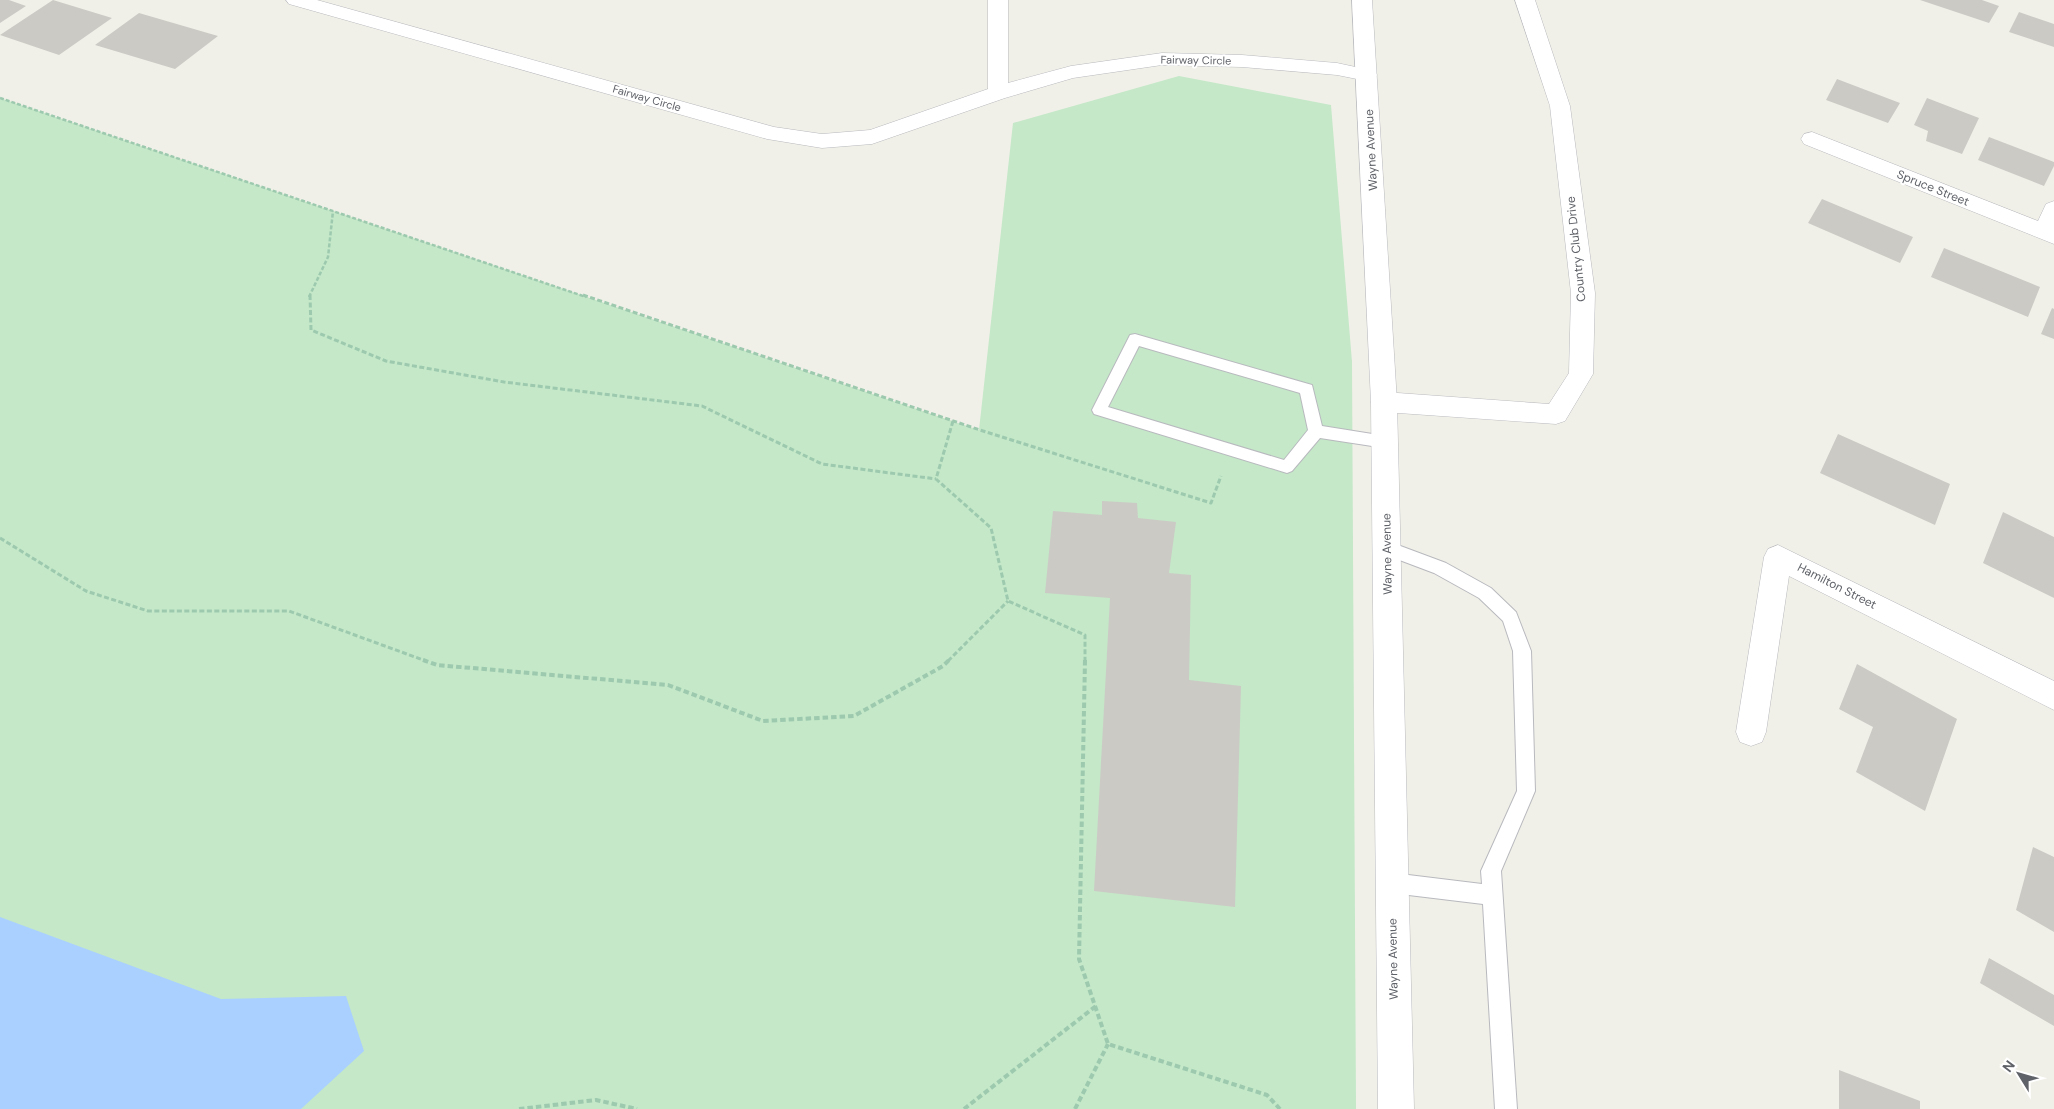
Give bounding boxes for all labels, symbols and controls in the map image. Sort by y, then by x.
street label: Fairway Circle [1161,52,1231,68]
street label: Fairway Circle [611,82,683,114]
street label: Wayne Avenue [1361,109,1381,191]
street label: Spruce Street [1894,166,1972,210]
street label: Country Club Drive [1562,195,1589,302]
street label: Wayne Avenue [1378,513,1396,595]
street label: Hamilton Street [1795,559,1880,613]
street label: Wayne Avenue [1384,918,1402,1000]
north arrow [1994,1049,2044,1099]
text: N [1998,1057,2019,1076]

